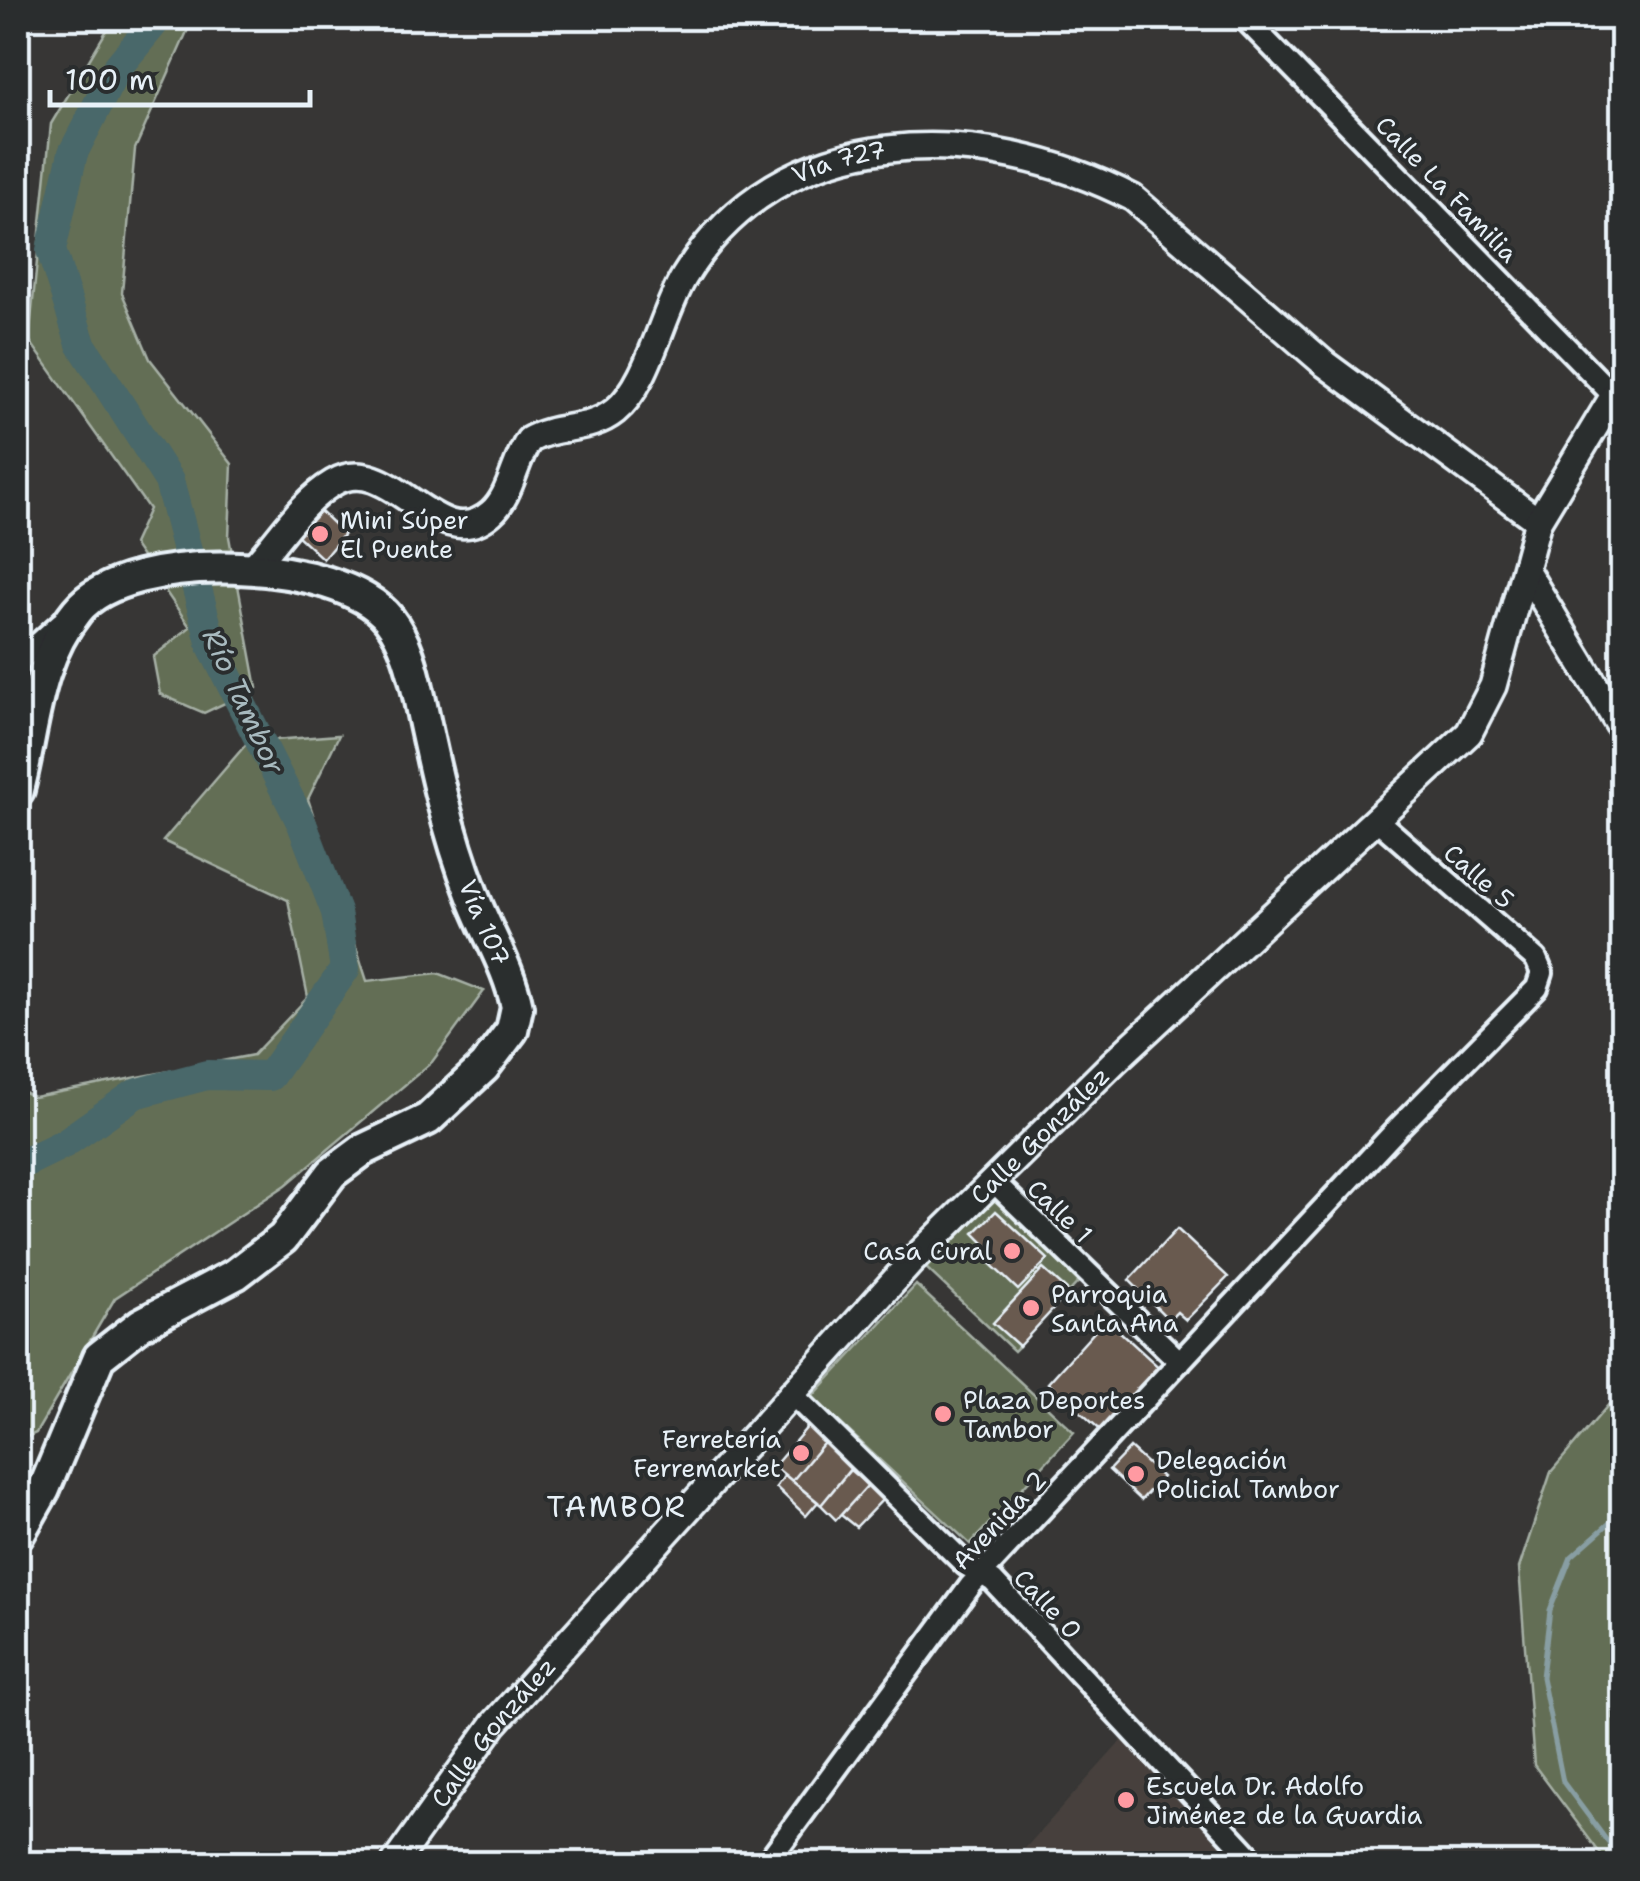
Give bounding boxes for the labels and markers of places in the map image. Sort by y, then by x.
place label: Mini Súper El Puente [340,503,469,566]
marker: Mini Súper El Puente [309,523,331,545]
place label: Casa Cural [863,1234,992,1268]
marker: Casa Cural [1001,1240,1023,1262]
place label: Parroquia Santa Ana [1051,1277,1179,1340]
marker: Parroquia Santa Ana [1020,1297,1042,1319]
place label: Plaza Deportes Tambor [963,1383,1145,1446]
marker: Plaza Deportes Tambor [932,1403,954,1425]
place label: Ferretería Ferremarket [633,1422,781,1485]
marker: Ferretería Ferremarket [790,1442,812,1464]
place label: Delegación Policial Tambor [1156,1443,1340,1506]
marker: Delegación Policial Tambor [1125,1463,1147,1485]
place label: Escuela Dr. Adolfo Jiménez de la Guardia [1146,1769,1423,1832]
marker: Escuela Dr. Adolfo Jiménez de la Guardia [1115,1789,1137,1811]

